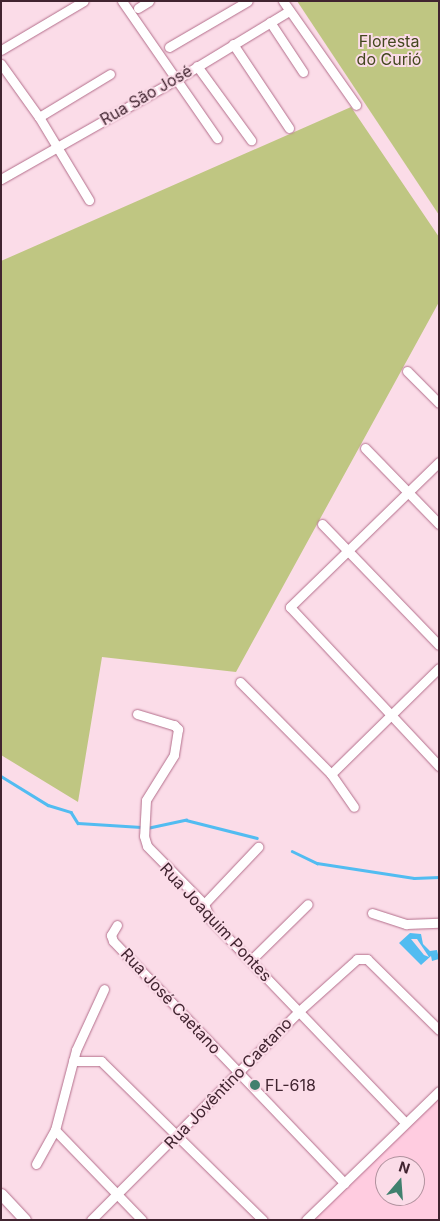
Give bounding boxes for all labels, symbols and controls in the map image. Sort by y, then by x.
park label: Floresta do Curió [357,31,421,69]
street label: Rua São José [97,61,195,129]
street label: Rua Joaquim Pontes [156,859,276,985]
street label: Rua José Caetano [117,944,225,1058]
street label: Rua Jovêntino Caetano [160,1013,296,1153]
place label: FL-618 [265,1075,316,1095]
marker: FL-618 [249,1079,261,1091]
north arrow [375,1156,425,1206]
text: N [397,1157,412,1177]

